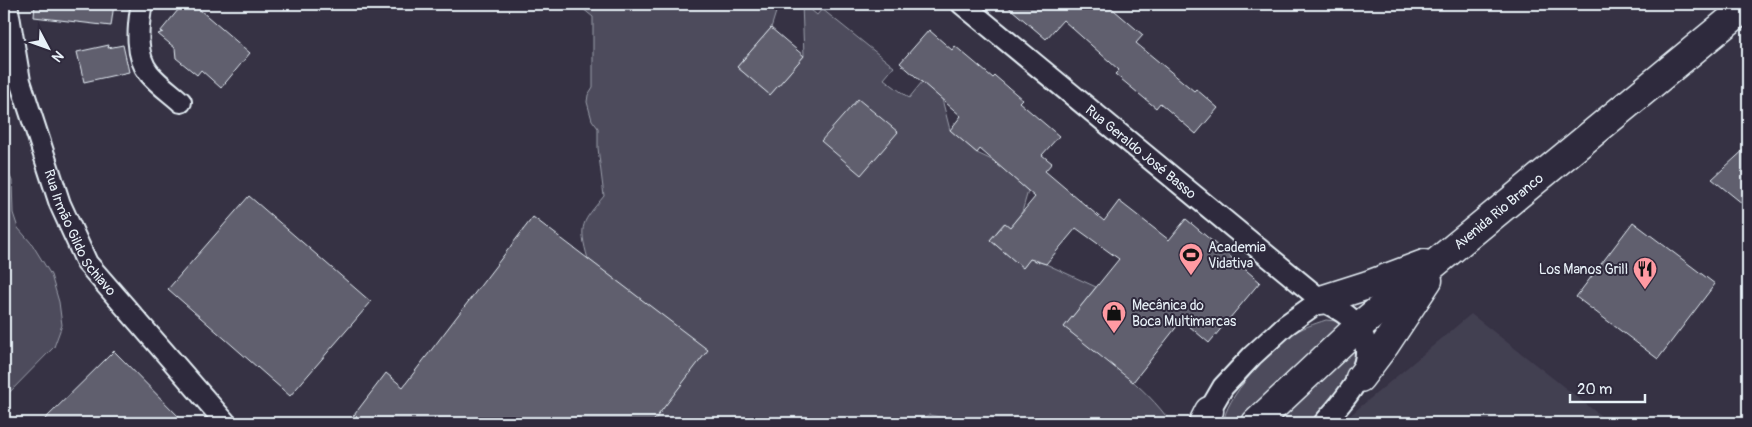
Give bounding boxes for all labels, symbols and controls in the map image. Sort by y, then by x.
north arrow [22,22,72,72]
text: N [48,47,67,65]
street label: Rua Geraldo José Basso [1082,101,1200,202]
street label: Rua Irmão Gildo Schiavo [41,167,120,299]
street label: Avenida Rio Branco [1450,169,1547,253]
place label: Academia Vidativa [1208,239,1266,272]
sports icon: Academia Vidativa [1178,242,1204,276]
restaurant icon: Los Manos Grill [1632,256,1658,290]
place label: Los Manos Grill [1539,261,1628,278]
place label: Mecânica do Boca Multimarcas [1132,297,1237,330]
shop icon: Mecânica do Boca Multimarcas [1101,300,1127,334]
scale bar [1570,372,1644,404]
text: 20 m [1577,380,1612,399]

